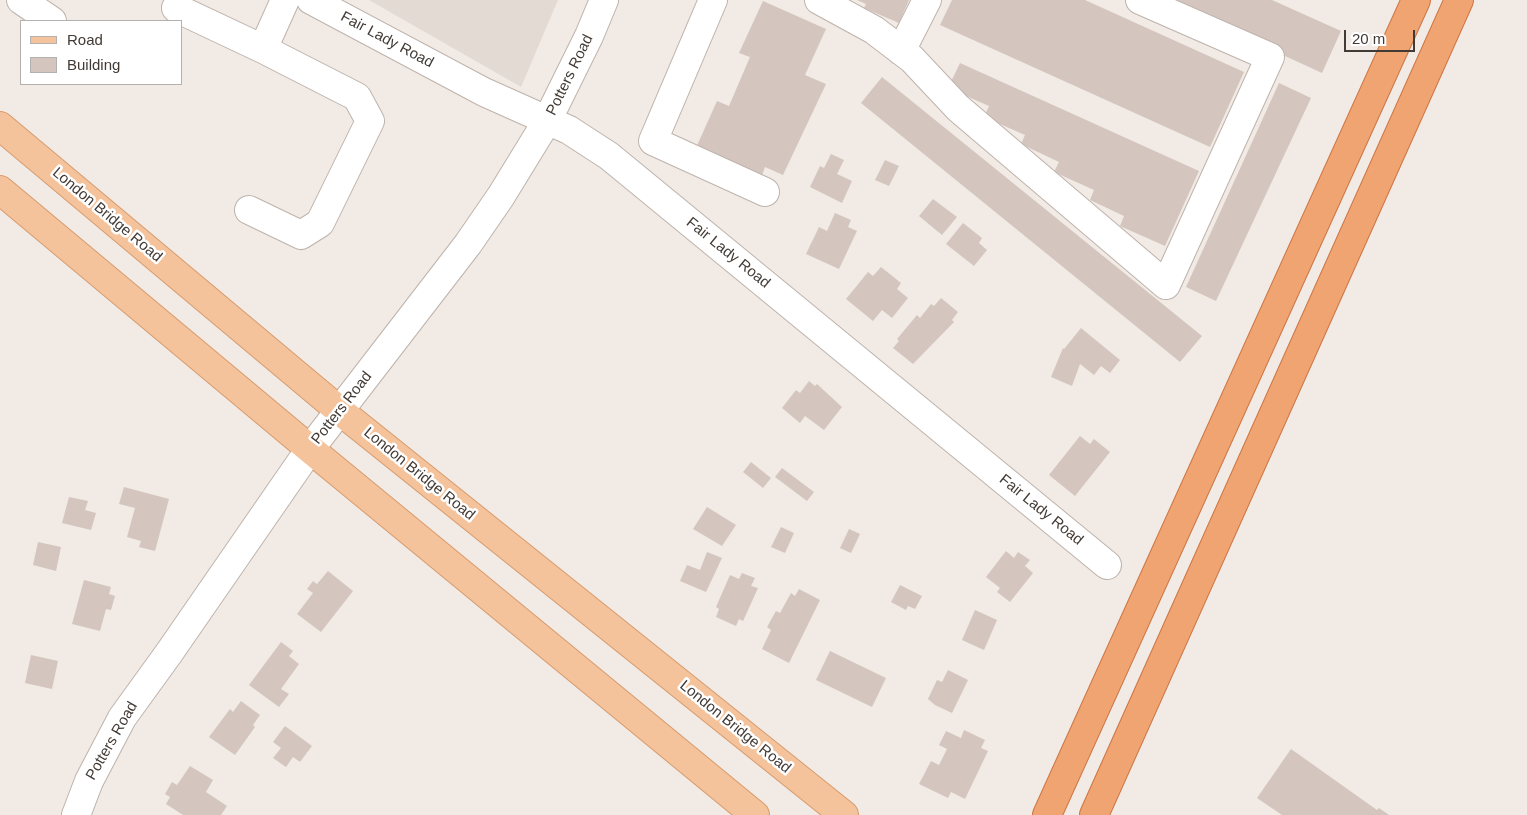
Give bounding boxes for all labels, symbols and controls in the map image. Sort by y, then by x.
street label: Fair Lady Road [337,8,437,72]
legend [20,20,182,85]
scale bar [1347,20,1418,52]
text: 20 m [1352,30,1385,47]
text: Road [67,31,103,48]
street label: Potters Road [543,32,597,118]
text: Building [67,56,120,73]
street label: London Bridge Road [49,164,165,266]
street label: Fair Lady Road [682,214,774,292]
street label: Potters Road [308,368,376,448]
street label: London Bridge Road [360,424,478,524]
street label: Fair Lady Road [995,471,1087,549]
street label: London Bridge Road [676,677,794,777]
street label: Potters Road [82,699,142,783]

